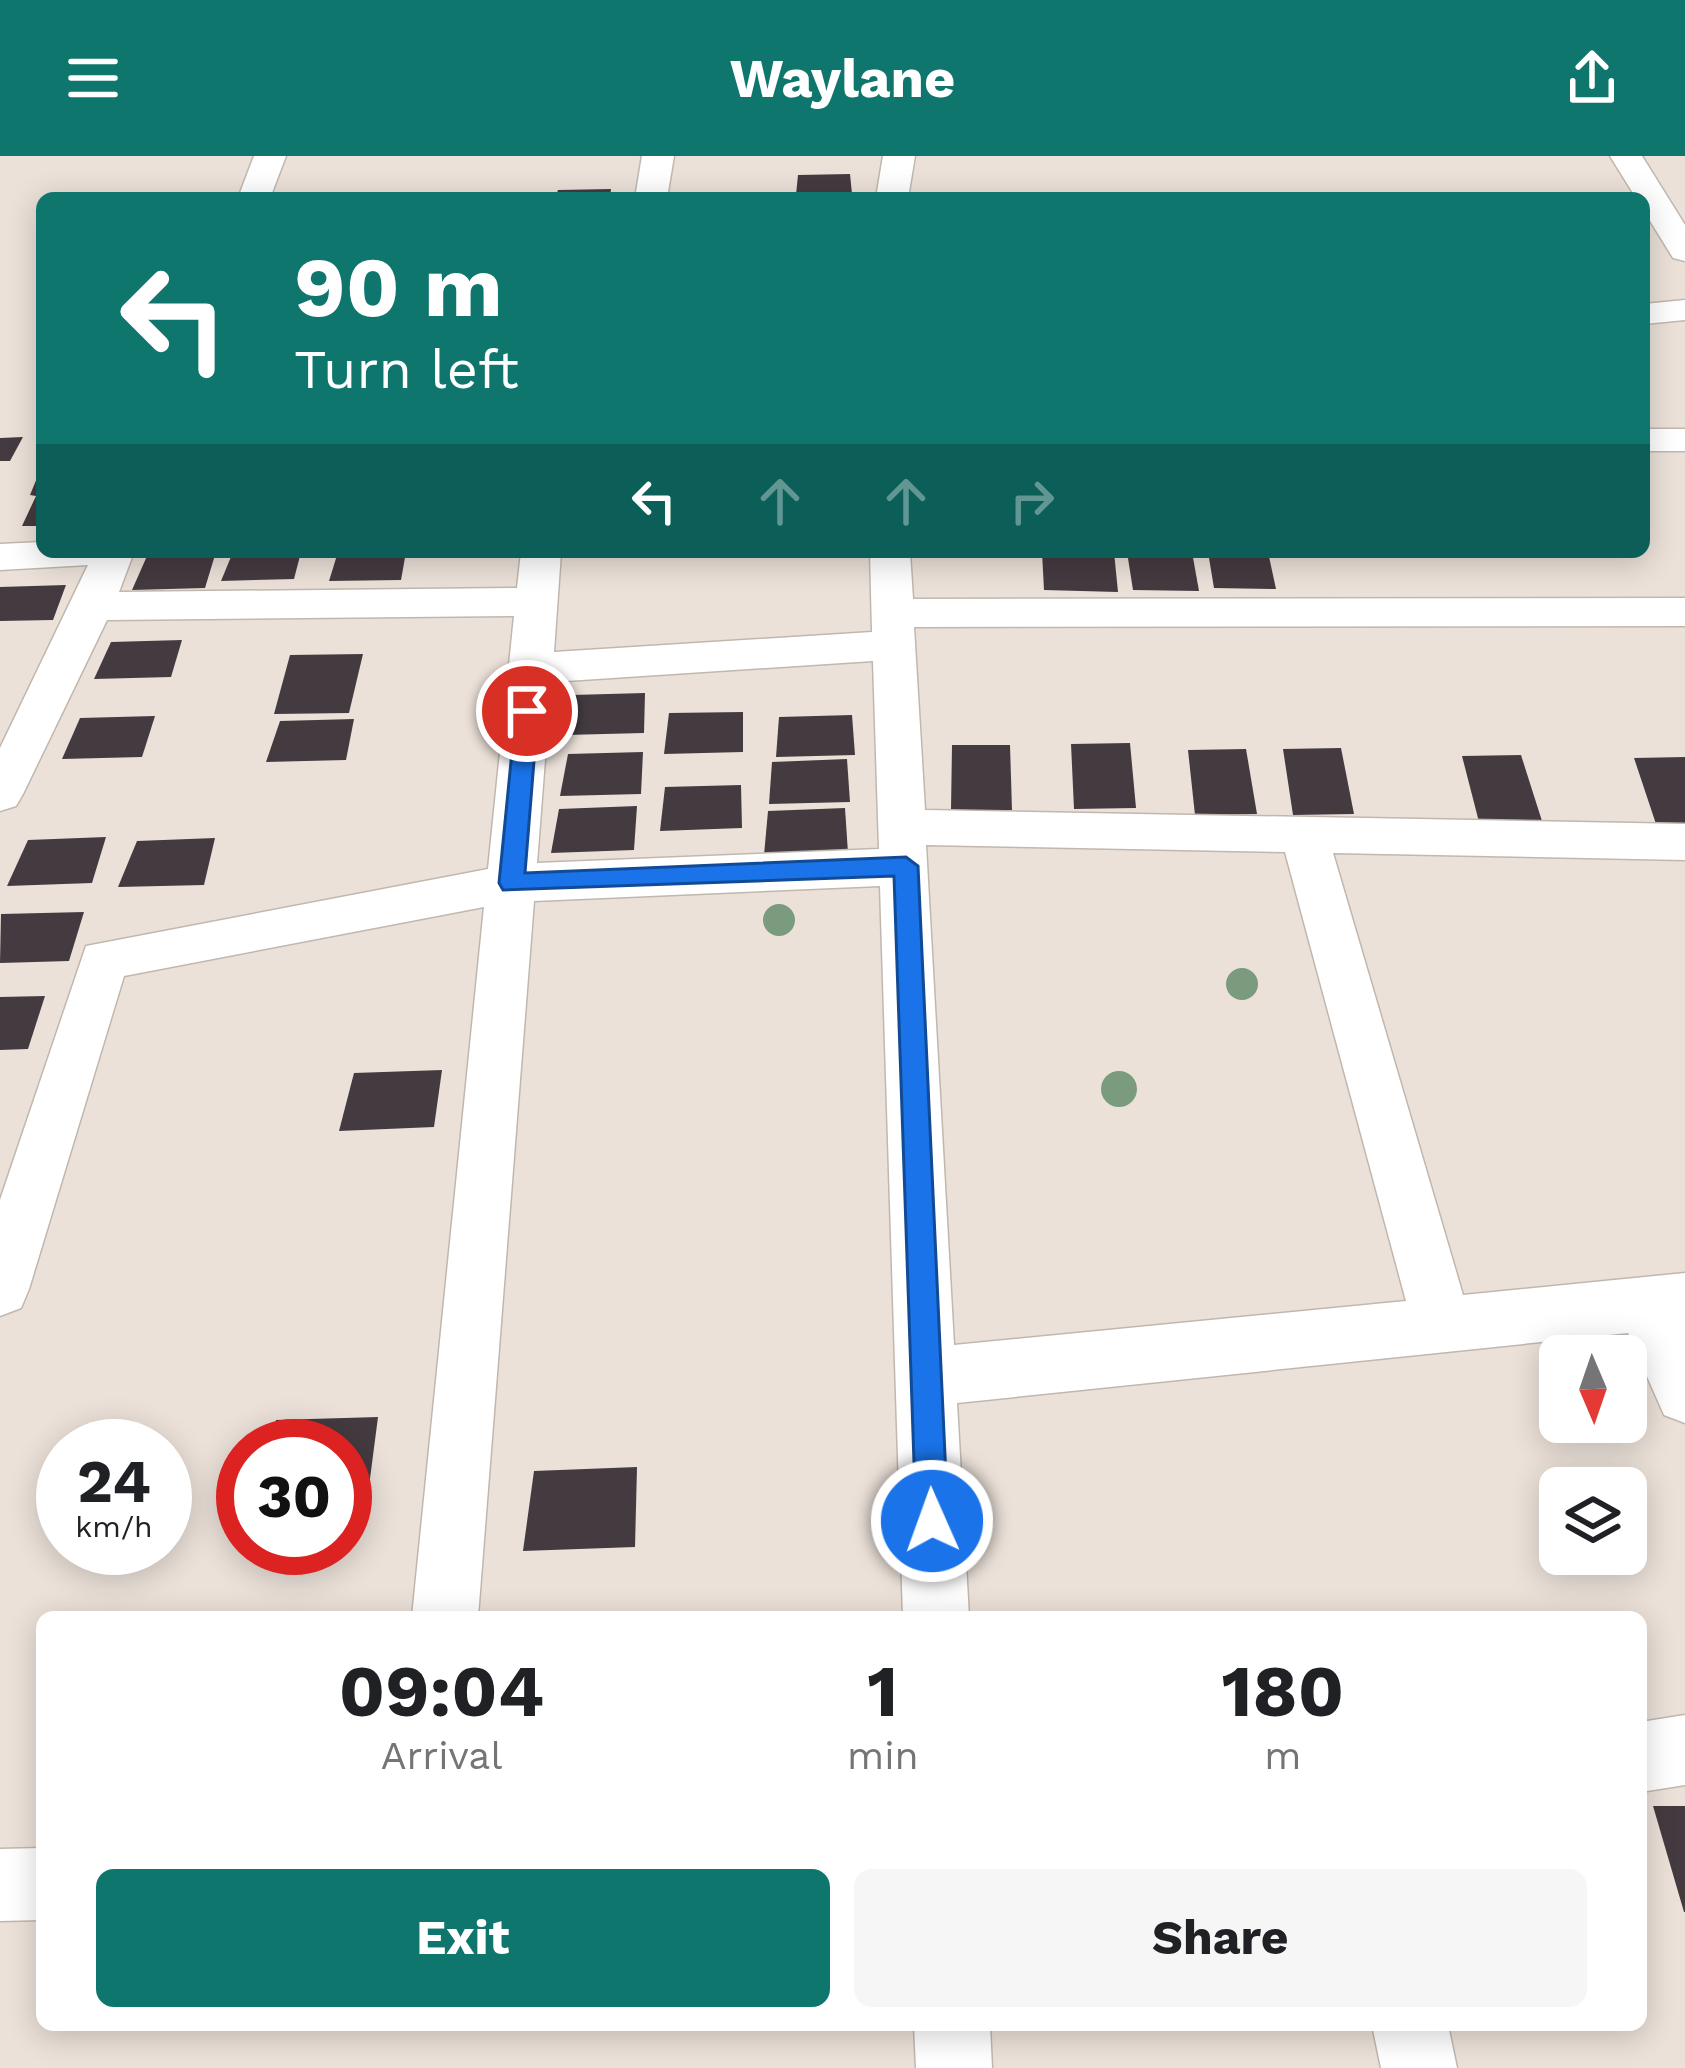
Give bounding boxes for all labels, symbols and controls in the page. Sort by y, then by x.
icon: menu [60,45,126,111]
icon: share [1559,45,1625,111]
text: Waylane [730,47,955,110]
text: 90 m [294,238,503,336]
icon: left [96,240,252,396]
text: Turn left [294,338,519,401]
icon: left [621,468,687,534]
icon: ahead [747,468,813,534]
icon: ahead [873,468,939,534]
icon: right [999,468,1065,534]
pin [476,660,578,762]
icon: arrive [494,678,560,744]
north arrow [1539,1335,1647,1443]
map controls [1539,1335,1647,1575]
speed limit sign: 30 [216,1419,372,1575]
text: 24 [77,1446,151,1517]
position arrow [869,1458,995,1584]
button: layers [1539,1467,1647,1575]
text: km/h [75,1509,153,1544]
text: 09:04 [339,1649,544,1733]
text: 1 [867,1649,898,1733]
text: 180 [1222,1649,1344,1733]
text: Arrival [381,1733,502,1778]
text: min [847,1733,919,1778]
text: m [1264,1733,1301,1778]
button: Exit [96,1869,830,2007]
button: Share [854,1869,1587,2007]

